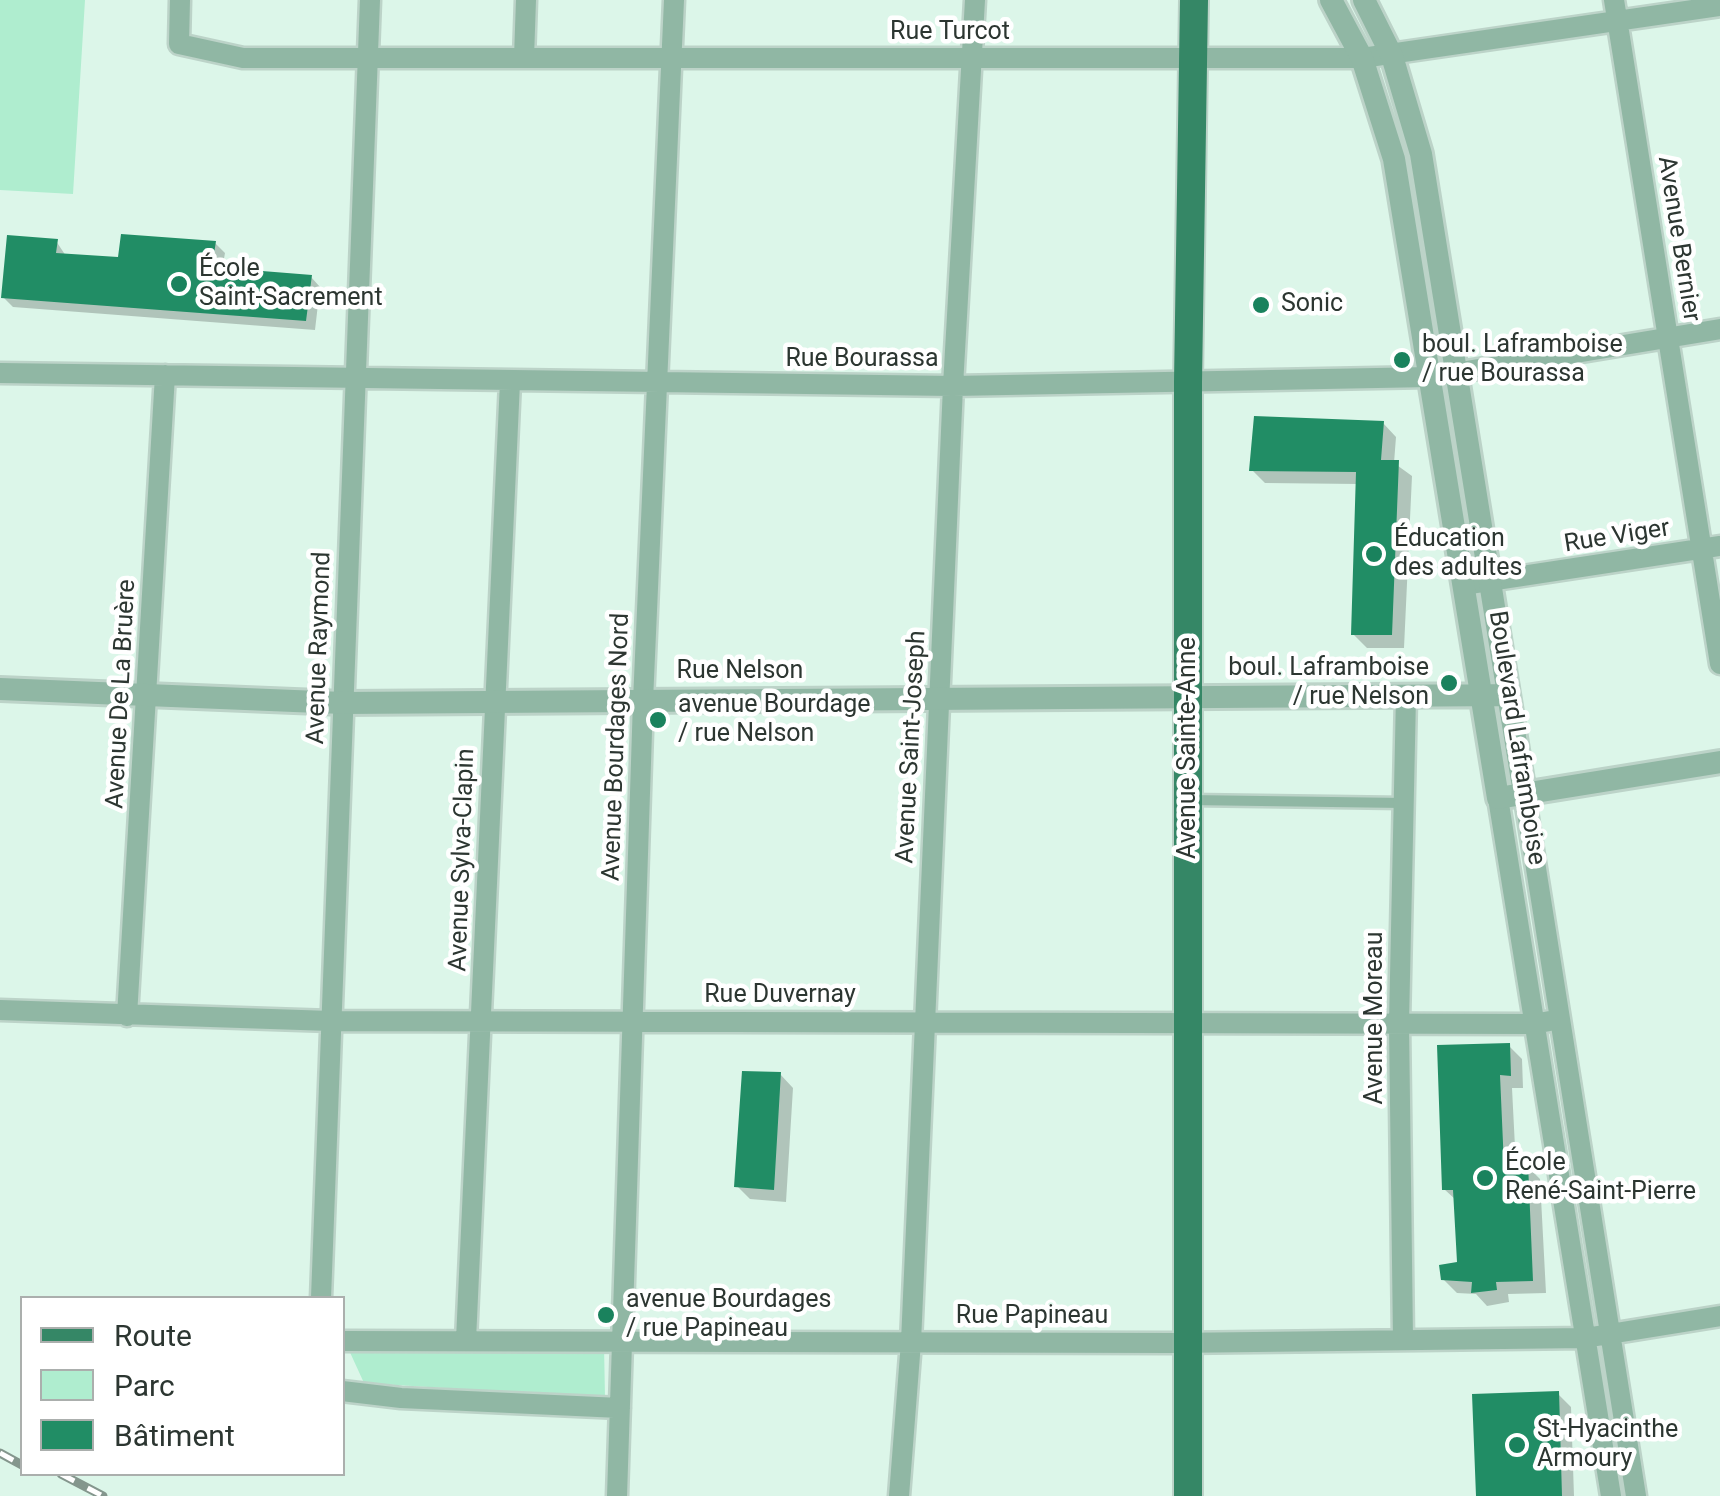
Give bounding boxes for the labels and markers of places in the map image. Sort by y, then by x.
place label: École Saint-Sacrement [199,255,383,314]
marker: École Saint-Sacrement [168,273,190,295]
place label: Sonic [1281,290,1343,320]
marker: Sonic [1250,294,1272,316]
place label: boul. Laframboise / rue Bourassa [1422,331,1623,390]
marker: boul. Laframboise / rue Bourassa [1391,349,1413,371]
place label: Éducation des adultes [1394,525,1522,584]
marker: Éducation des adultes [1363,543,1385,565]
place label: boul. Laframboise / rue Nelson [1228,654,1429,713]
marker: boul. Laframboise / rue Nelson [1438,672,1460,694]
place label: avenue Bourdage / rue Nelson [678,691,871,750]
marker: avenue Bourdage / rue Nelson [647,709,669,731]
place label: École René-Saint-Pierre [1505,1149,1696,1208]
marker: École René-Saint-Pierre [1474,1167,1496,1189]
place label: avenue Bourdages / rue Papineau [626,1286,831,1345]
marker: avenue Bourdages / rue Papineau [595,1304,617,1326]
place label: St-Hyacinthe Armoury [1537,1416,1678,1475]
marker: St-Hyacinthe Armoury [1506,1434,1528,1456]

